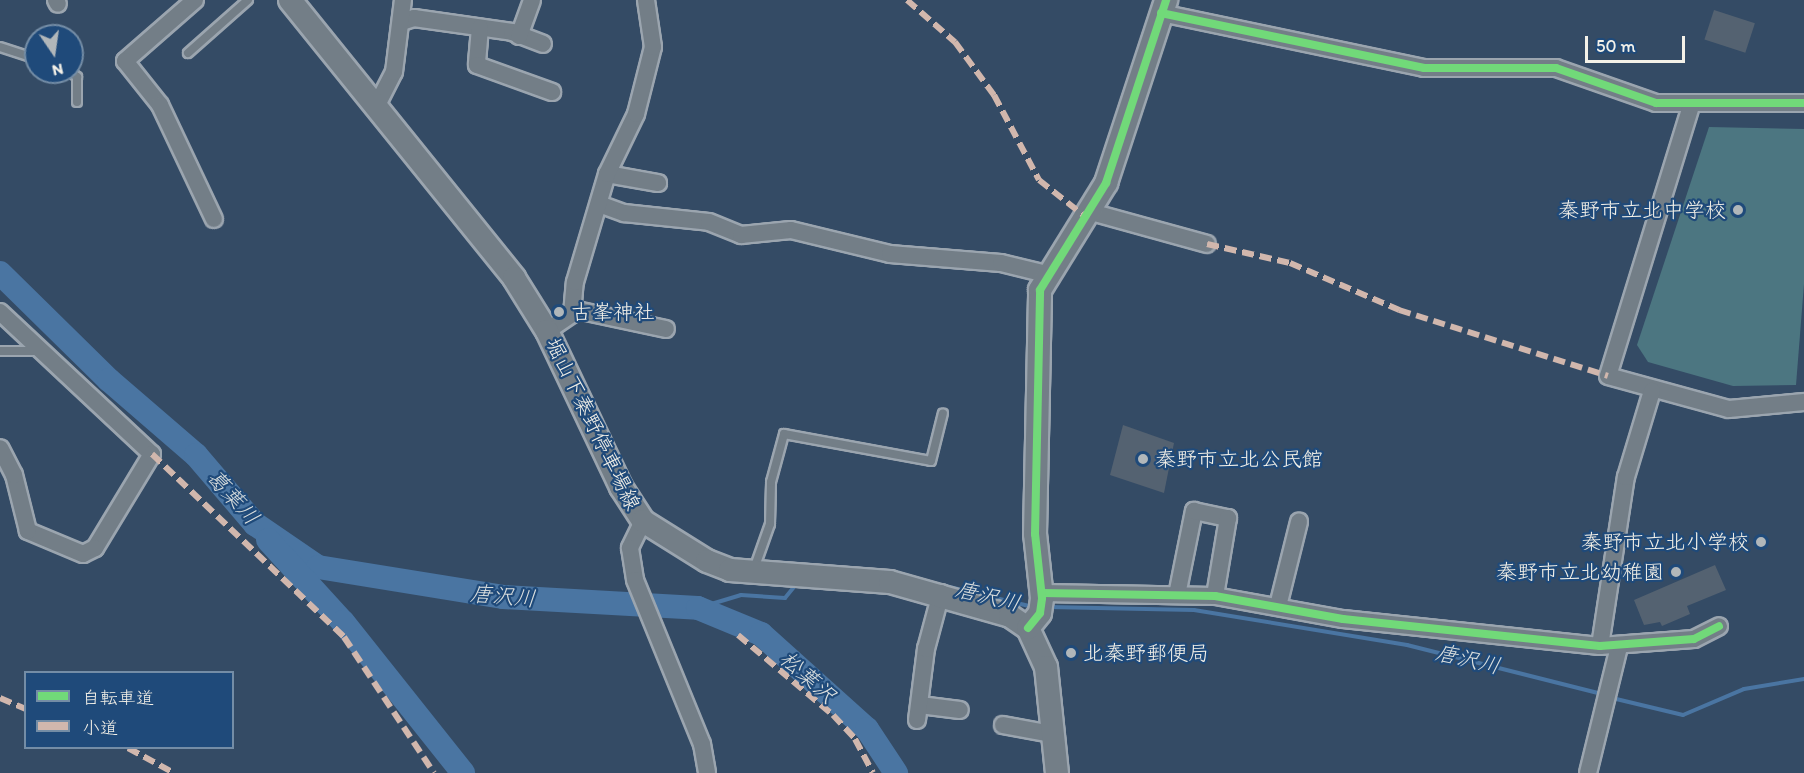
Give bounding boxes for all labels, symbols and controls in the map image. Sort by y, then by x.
north arrow [24,24,84,84]
scale bar [1588,24,1688,62]
text: 50 m [1596,35,1636,57]
text: N [50,60,65,81]
place label: 秦野市立北中学校 [1558,197,1726,223]
marker: 秦野市立北中学校 [1731,203,1745,217]
place label: 古峯神社 [571,299,655,325]
marker: 古峯神社 [552,305,566,319]
street label: 堀山下秦野停車場線 [540,334,646,514]
place label: 秦野市立北公民館 [1155,446,1323,472]
marker: 秦野市立北公民館 [1136,452,1150,466]
water label: 葛葉川 [201,464,265,530]
place label: 秦野市立北小学校 [1581,529,1749,555]
marker: 秦野市立北小学校 [1754,535,1768,549]
place label: 秦野市立北幼稚園 [1496,559,1664,585]
marker: 秦野市立北幼稚園 [1669,565,1683,579]
water label: 唐沢川 [953,575,1023,617]
water label: 唐沢川 [469,580,537,612]
water label: 唐沢川 [1433,639,1503,679]
place label: 北秦野郵便局 [1083,640,1209,666]
water label: 松葉沢 [775,645,841,709]
marker: 北秦野郵便局 [1064,646,1078,660]
legend [24,671,234,749]
text: 自転車道 [82,687,154,709]
text: 小道 [82,717,118,739]

